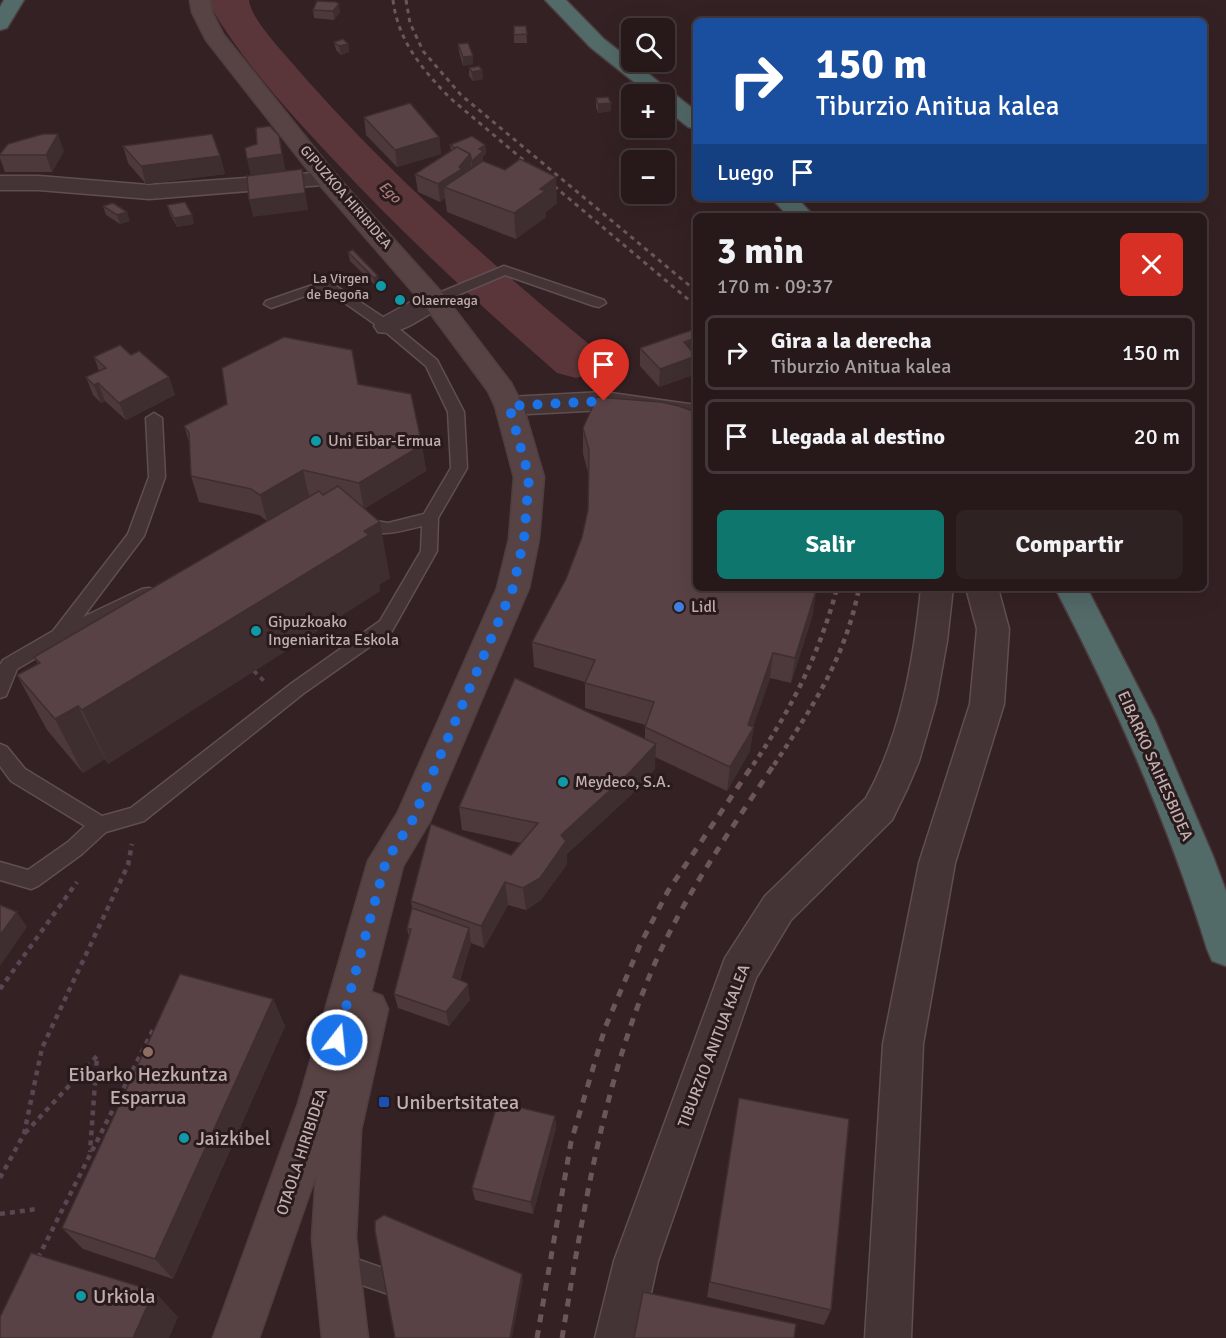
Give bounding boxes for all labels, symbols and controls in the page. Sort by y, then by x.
map controls [621,18,675,204]
button: search [621,18,675,72]
text: 150 m [816,39,927,90]
icon: right [717,42,795,120]
button: + [621,84,675,138]
text: Tiburzio Anitua kalea [816,90,1059,123]
street label: GIPUZKOA HIRIBIDEA [297,142,396,252]
button: − [621,150,675,204]
icon: arrive [786,156,819,189]
text: Luego [717,159,774,186]
water label: Ego [375,177,406,208]
text: 3 min [717,229,804,274]
button: close [1120,233,1183,296]
place label: La Virgen de Begoña [307,270,369,303]
text: 170 m · 09:37 [717,274,833,299]
marker: La Virgen de Begoña [374,279,388,293]
place label: Olaerreaga [412,292,478,309]
marker: Olaerreaga [393,293,407,307]
text: Gira a la derecha [771,327,932,354]
icon: right [720,336,753,369]
pin [578,339,629,401]
text: 150 m [1122,339,1180,366]
icon: arrive [587,348,620,381]
text: Tiburzio Anitua kalea [771,354,951,379]
icon: arrive [720,420,753,453]
text: Llegada al destino [771,423,945,450]
text: 20 m [1134,423,1180,450]
place label: Uni Eibar-Ermua [328,431,441,451]
marker: Uni Eibar-Ermua [309,434,323,448]
button: Salir [717,510,944,579]
button: Compartir [956,510,1183,579]
place label: Lidl [691,597,717,617]
marker: Lidl [672,600,686,614]
place label: Gipuzkoako Ingeniaritza Eskola [268,612,399,650]
marker: Gipuzkoako Ingeniaritza Eskola [249,624,263,638]
street label: EIBARKO SAIHESBIDEA [1113,688,1197,844]
place label: Meydeco, S.A. [575,772,671,792]
marker: Meydeco, S.A. [556,775,570,789]
street label: TIBURZIO ANITUA KALEA [674,961,755,1131]
position arrow [305,1008,369,1072]
marker: Eibarko Hezkuntza Esparrua [141,1045,155,1059]
place label: Eibarko Hezkuntza Esparrua [68,1062,228,1110]
street label: OTAOLA HIRIBIDEA [272,1086,332,1218]
place label: Unibertsitatea [396,1090,519,1115]
marker: Unibertsitatea [377,1095,391,1109]
place label: Jaizkibel [196,1126,271,1151]
marker: Jaizkibel [177,1131,191,1145]
place label: Urkiola [93,1284,156,1309]
marker: Urkiola [74,1289,88,1303]

